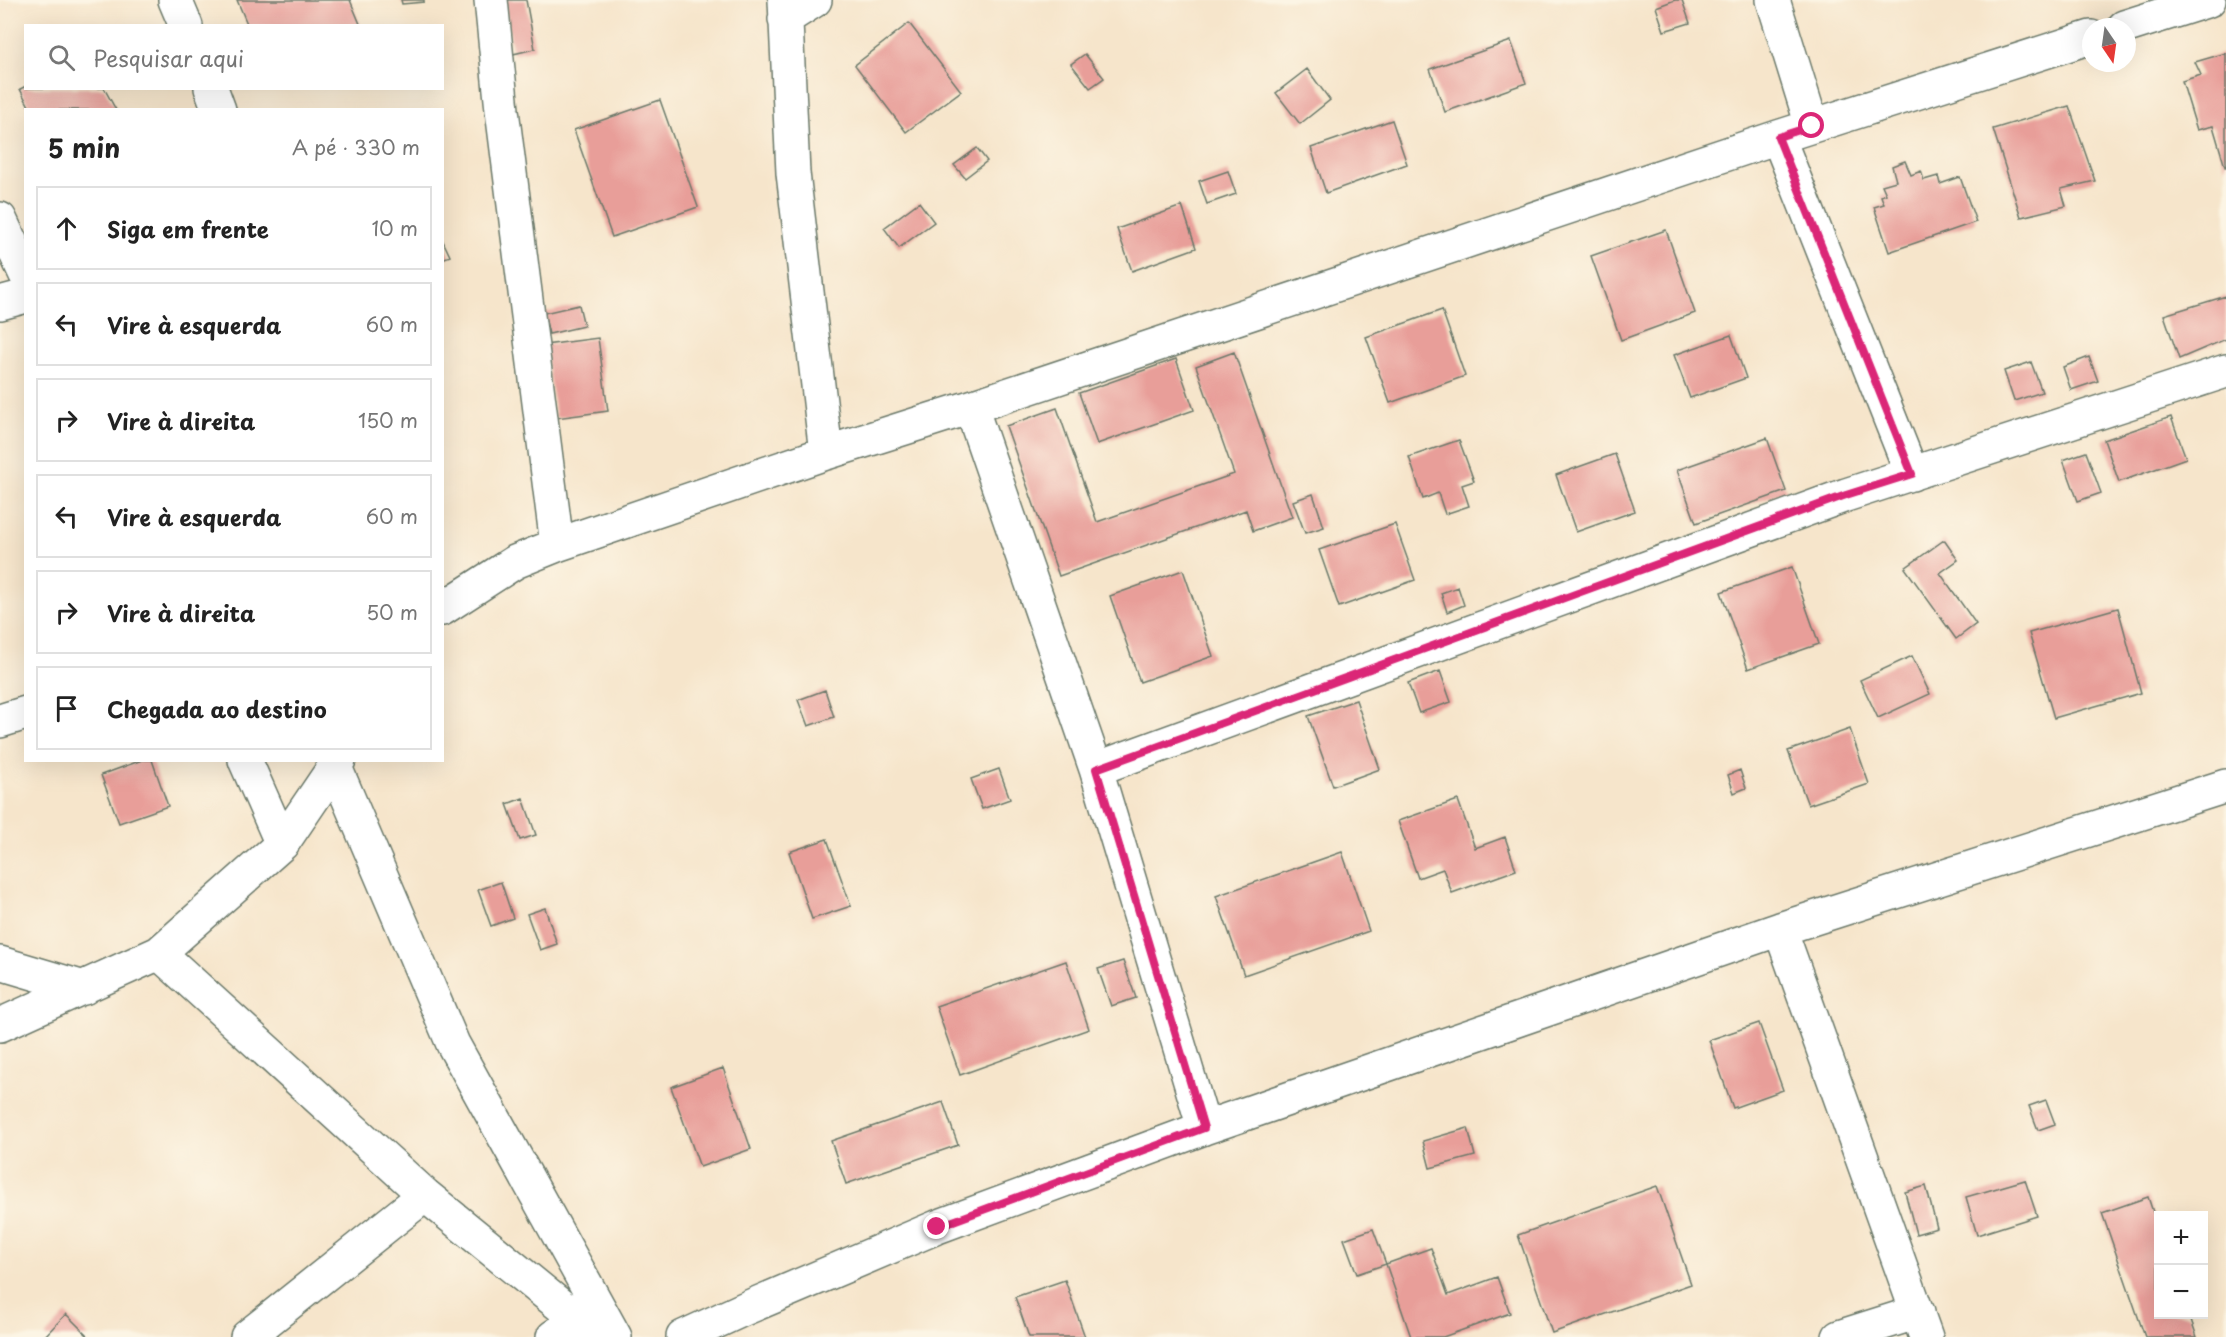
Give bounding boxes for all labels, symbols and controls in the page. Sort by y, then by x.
north arrow [2082,18,2136,72]
search box [24,24,444,90]
icon: search [45,41,78,74]
text: Pesquisar aqui [93,41,244,74]
route start [1798,112,1824,138]
text: 5 min [48,128,120,167]
text: A pé · 330 m [292,132,420,162]
icon: ahead [50,212,83,245]
text: Siga em frente [107,212,269,245]
text: 10 m [371,213,418,243]
icon: left [50,308,83,341]
text: Vire à esquerda [107,308,281,341]
text: 60 m [366,309,418,339]
icon: right [50,404,83,437]
text: Vire à direita [107,404,255,437]
text: 150 m [358,405,418,435]
icon: left [50,500,83,533]
text: Vire à esquerda [107,500,281,533]
text: 60 m [366,501,418,531]
icon: right [50,596,83,629]
text: Vire à direita [107,596,255,629]
text: 50 m [366,597,418,627]
icon: arrive [50,692,83,725]
text: Chegada ao destino [107,692,327,725]
map controls [2154,1211,2208,1319]
button: + [2154,1211,2208,1265]
route end [923,1213,949,1239]
button: − [2154,1265,2208,1319]

